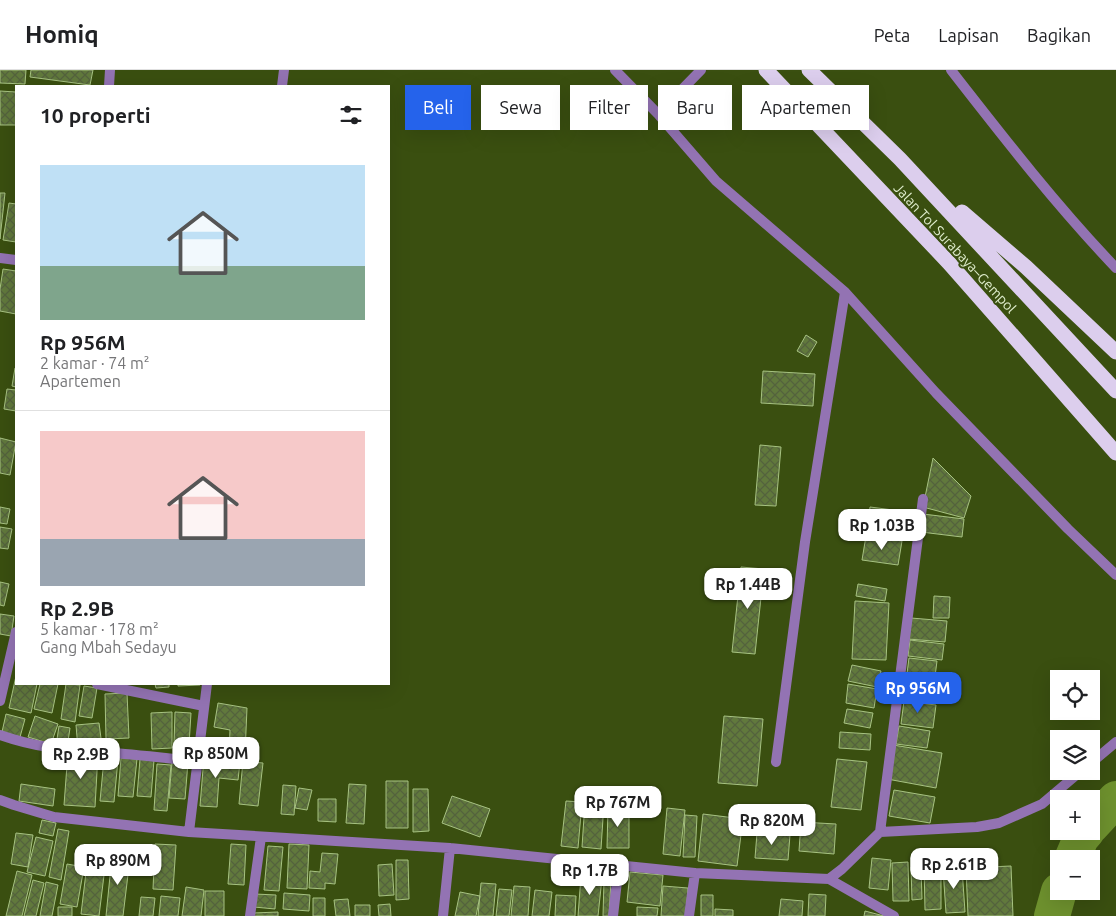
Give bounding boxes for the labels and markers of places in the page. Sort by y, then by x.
pin: Rp 1.03B [830,508,934,551]
pin: Rp 1.44B [696,568,800,610]
pin: Rp 956M [872,672,964,714]
pin: Rp 850M [170,736,262,779]
pin: Rp 2.9B [35,738,127,780]
pin: Rp 767M [572,786,664,828]
pin: Rp 820M [726,804,818,846]
pin: Rp 890M [72,844,164,886]
pin: Rp 2.61B [902,848,1006,890]
pin: Rp 1.7B [544,854,636,896]

